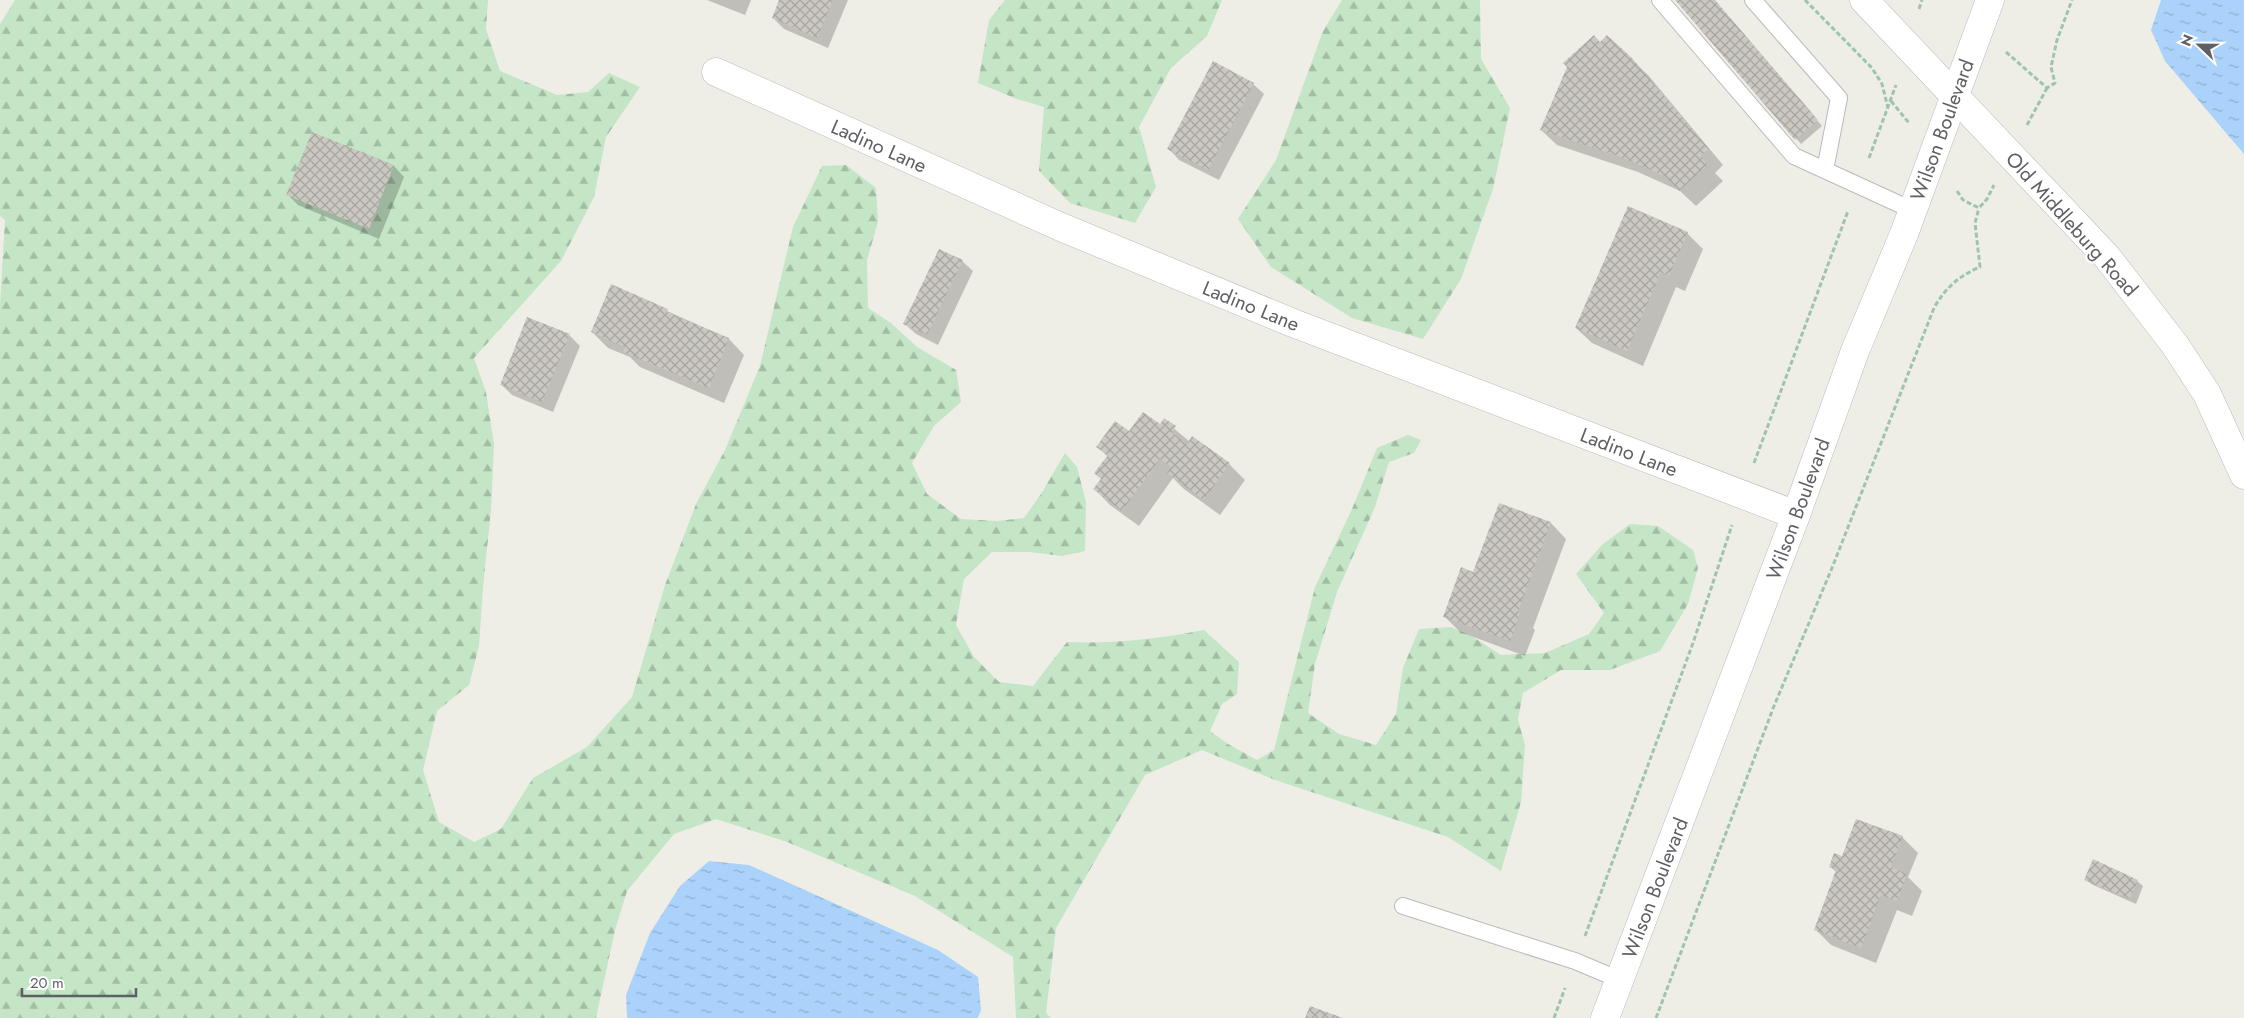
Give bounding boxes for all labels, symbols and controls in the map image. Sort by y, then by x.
north arrow [2174,20,2224,70]
text: N [2176,31,2198,49]
street label: Wilson Boulevard [1903,55,1982,205]
street label: Ladino Lane [826,112,931,180]
street label: Old Middleburg Road [1999,146,2145,303]
street label: Ladino Lane [1198,274,1304,339]
street label: Ladino Lane [1576,421,1682,484]
street label: Wilson Boulevard [1759,434,1838,584]
street label: Wilson Boulevard [1615,813,1696,963]
scale bar [22,966,136,998]
text: 20 m [30,972,64,994]

